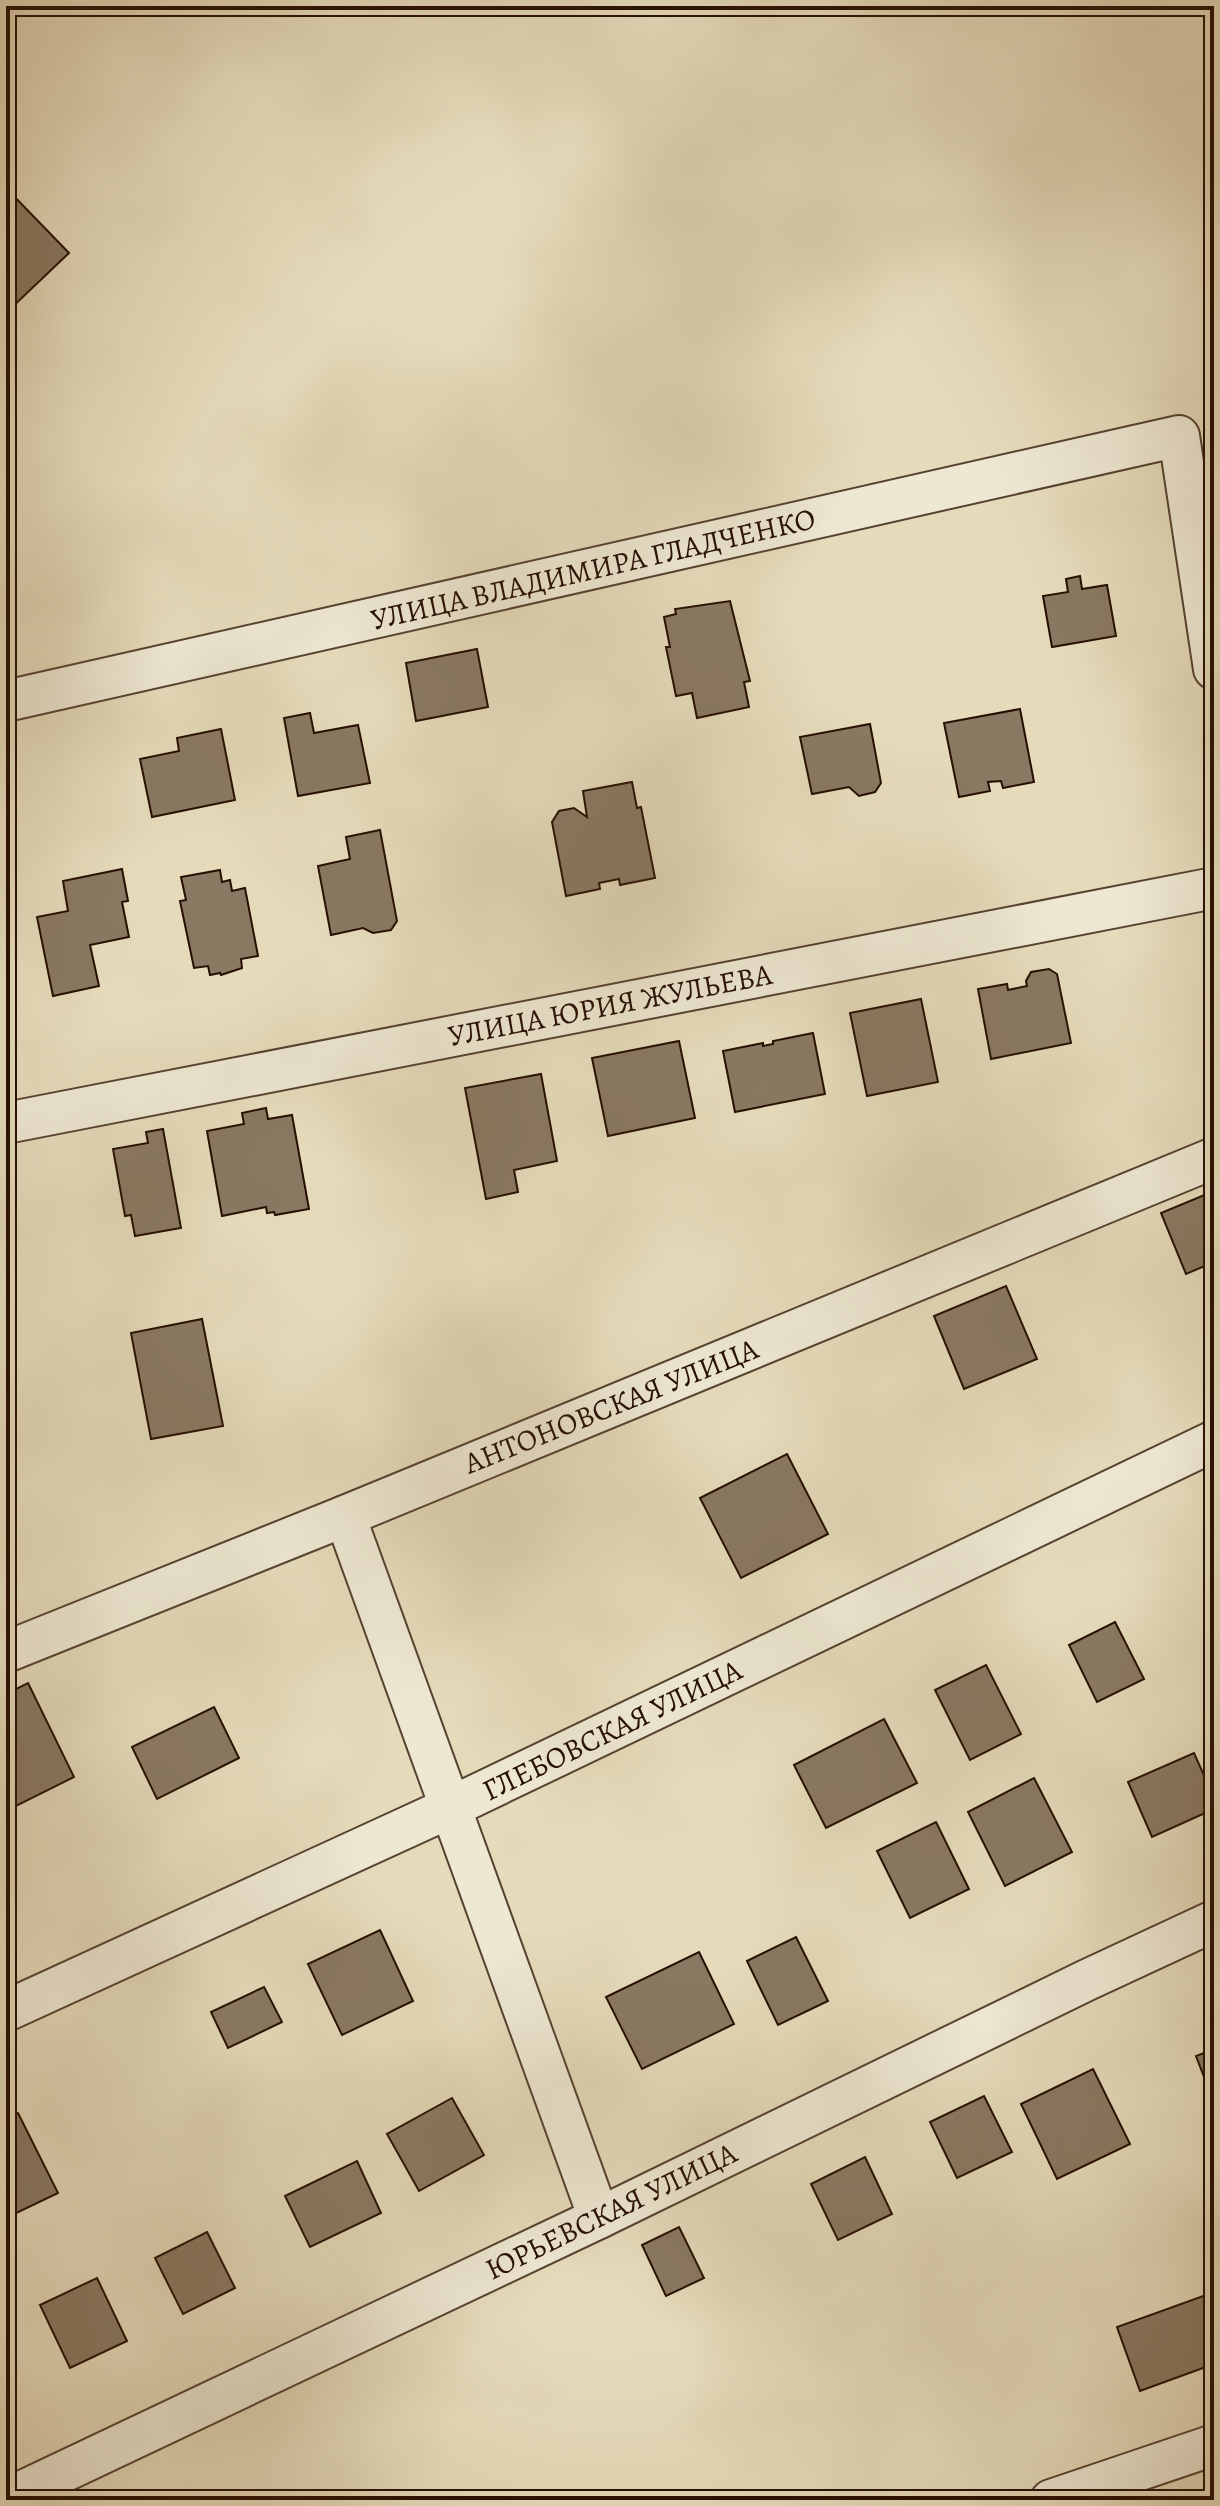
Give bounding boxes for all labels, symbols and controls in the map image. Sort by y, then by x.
street label: УЛИЦА ВЛАДИМИРА ГЛАДЧЕНКО [367,498,819,640]
street label: УЛИЦА ЮРИЯ ЖУЛЬЕВА [445,954,776,1056]
street label: АНТОНОВСКАЯ УЛИЦА [457,1328,765,1484]
street label: ГЛЕБОВСКАЯ УЛИЦА [476,1650,749,1810]
street label: ЮРЬЕВСКАЯ УЛИЦА [479,2133,744,2289]

